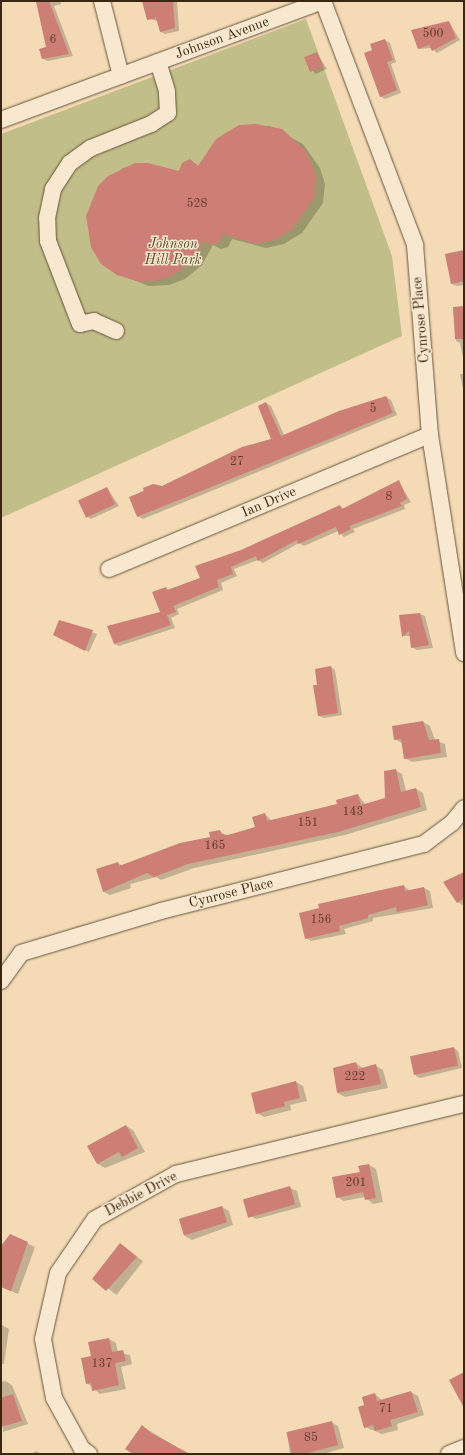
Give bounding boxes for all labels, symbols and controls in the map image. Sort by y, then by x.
street label: Johnson Avenue [173,13,271,63]
house number: 500 [423,28,443,42]
house number: 6 [50,34,56,48]
house number: 528 [187,198,207,212]
park label: Johnson Hill Park [145,236,201,268]
street label: Cynrose Place [409,276,433,364]
house number: 5 [370,403,376,417]
house number: 27 [230,456,244,470]
street label: Ian Drive [239,483,299,521]
house number: 8 [386,491,392,505]
house number: 143 [343,806,363,820]
house number: 151 [298,817,318,831]
house number: 165 [205,840,225,854]
street label: Cynrose Place [187,874,275,912]
house number: 156 [311,914,331,928]
house number: 222 [345,1071,365,1085]
street label: Debbie Drive [102,1168,180,1220]
house number: 201 [346,1177,366,1191]
house number: 137 [92,1358,112,1372]
house number: 71 [379,1403,393,1417]
house number: 85 [304,1432,318,1446]

